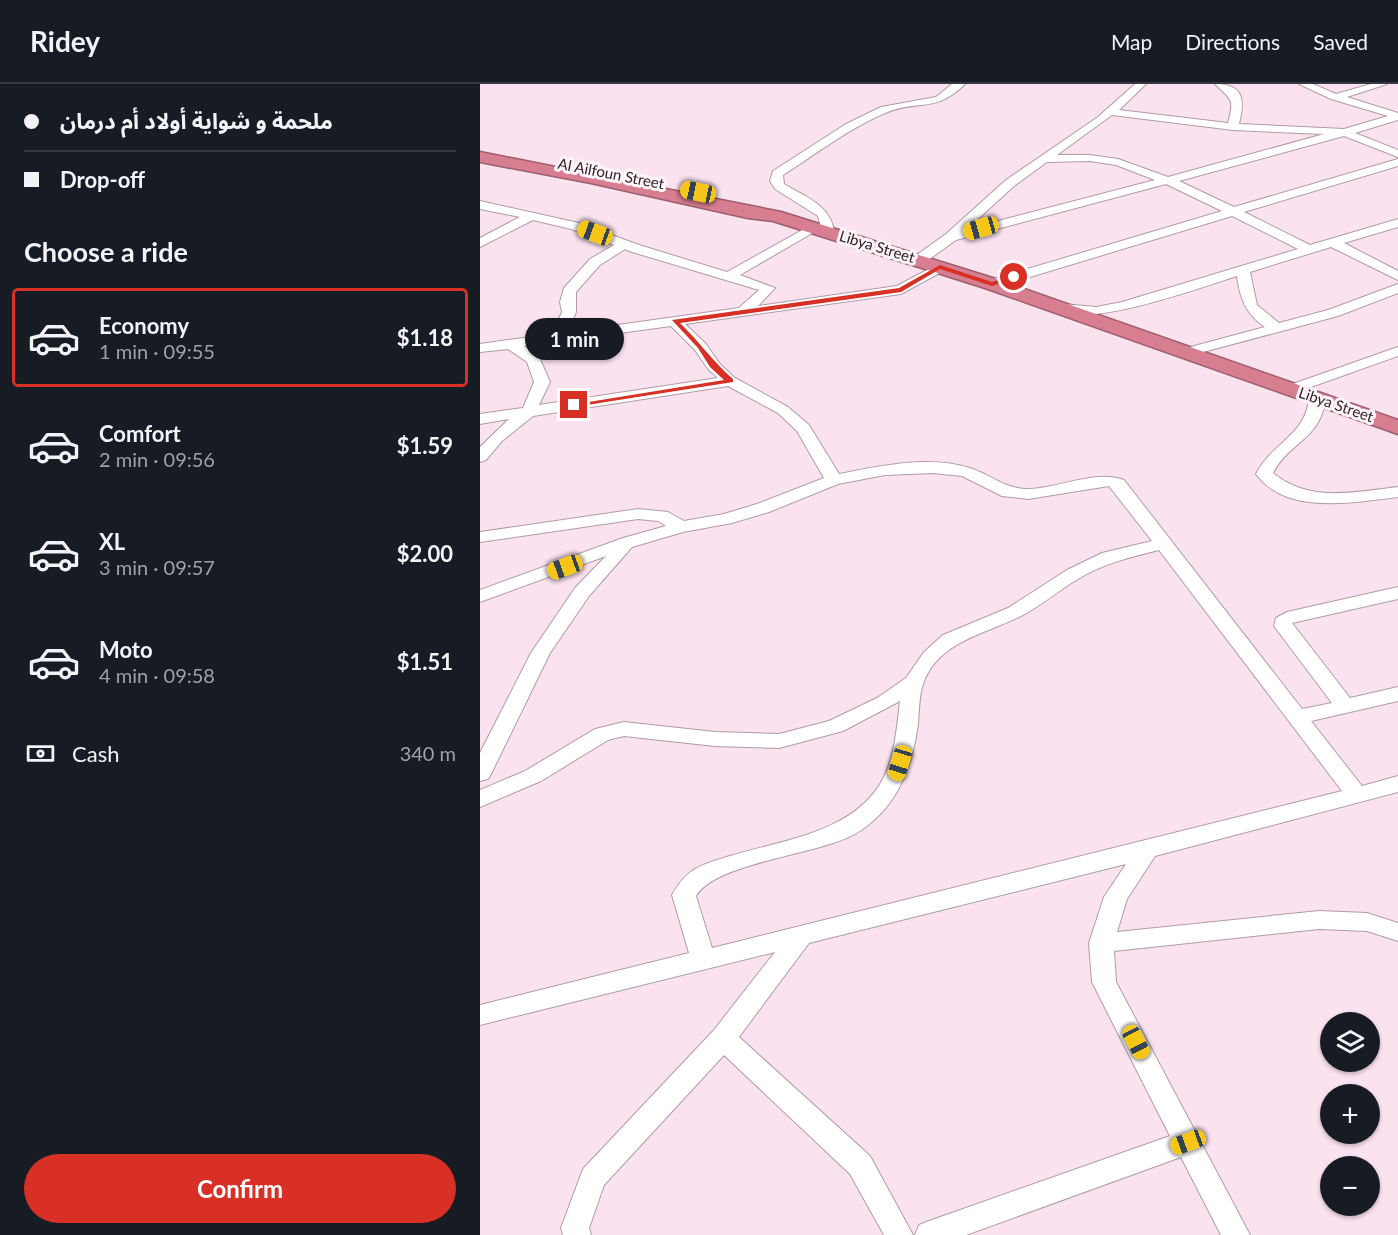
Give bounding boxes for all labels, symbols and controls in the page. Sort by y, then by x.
text: Ridey [30,24,100,58]
text: Map [1111,29,1152,54]
text: Directions [1185,29,1280,54]
text: Saved [1313,29,1368,54]
text: ملحمة و شواية أولاد أم درمان [60,107,333,134]
street label: Al Ailfoun Street [557,154,666,192]
text: Drop-off [60,166,145,193]
car [679,179,717,205]
car [961,214,1001,242]
car [575,218,615,248]
street label: Libya Street [837,226,918,266]
text: Choose a ride [24,235,188,268]
route start [1000,263,1027,290]
icon: car [27,311,81,365]
text: Economy [99,312,189,339]
callout: 1 min [524,318,624,360]
text: $1.18 [397,324,453,351]
text: 1 min [550,327,599,351]
text: 1 min · 09:55 [99,339,215,363]
street label: Libya Street [1297,383,1377,425]
route end [560,391,587,418]
icon: car [27,419,81,473]
text: Comfort [99,420,181,447]
text: $1.59 [397,432,453,459]
text: 2 min · 09:56 [99,447,215,471]
icon: car [27,527,81,581]
text: XL [99,528,125,555]
text: $2.00 [397,540,453,567]
car [545,552,585,582]
text: 3 min · 09:57 [99,555,215,579]
icon: car [27,635,81,689]
text: Moto [99,636,153,663]
text: $1.51 [397,648,453,675]
text: 4 min · 09:58 [99,663,215,687]
icon: cash [24,737,57,770]
text: Cash [72,740,119,767]
text: 340 m [400,741,456,765]
car [886,743,914,783]
map controls [1320,1012,1380,1216]
button: layers [1320,1012,1380,1072]
car [1120,1022,1152,1062]
button: + [1320,1084,1380,1144]
car [1168,1127,1208,1157]
button: Confirm [24,1154,456,1223]
button: − [1320,1156,1380,1216]

